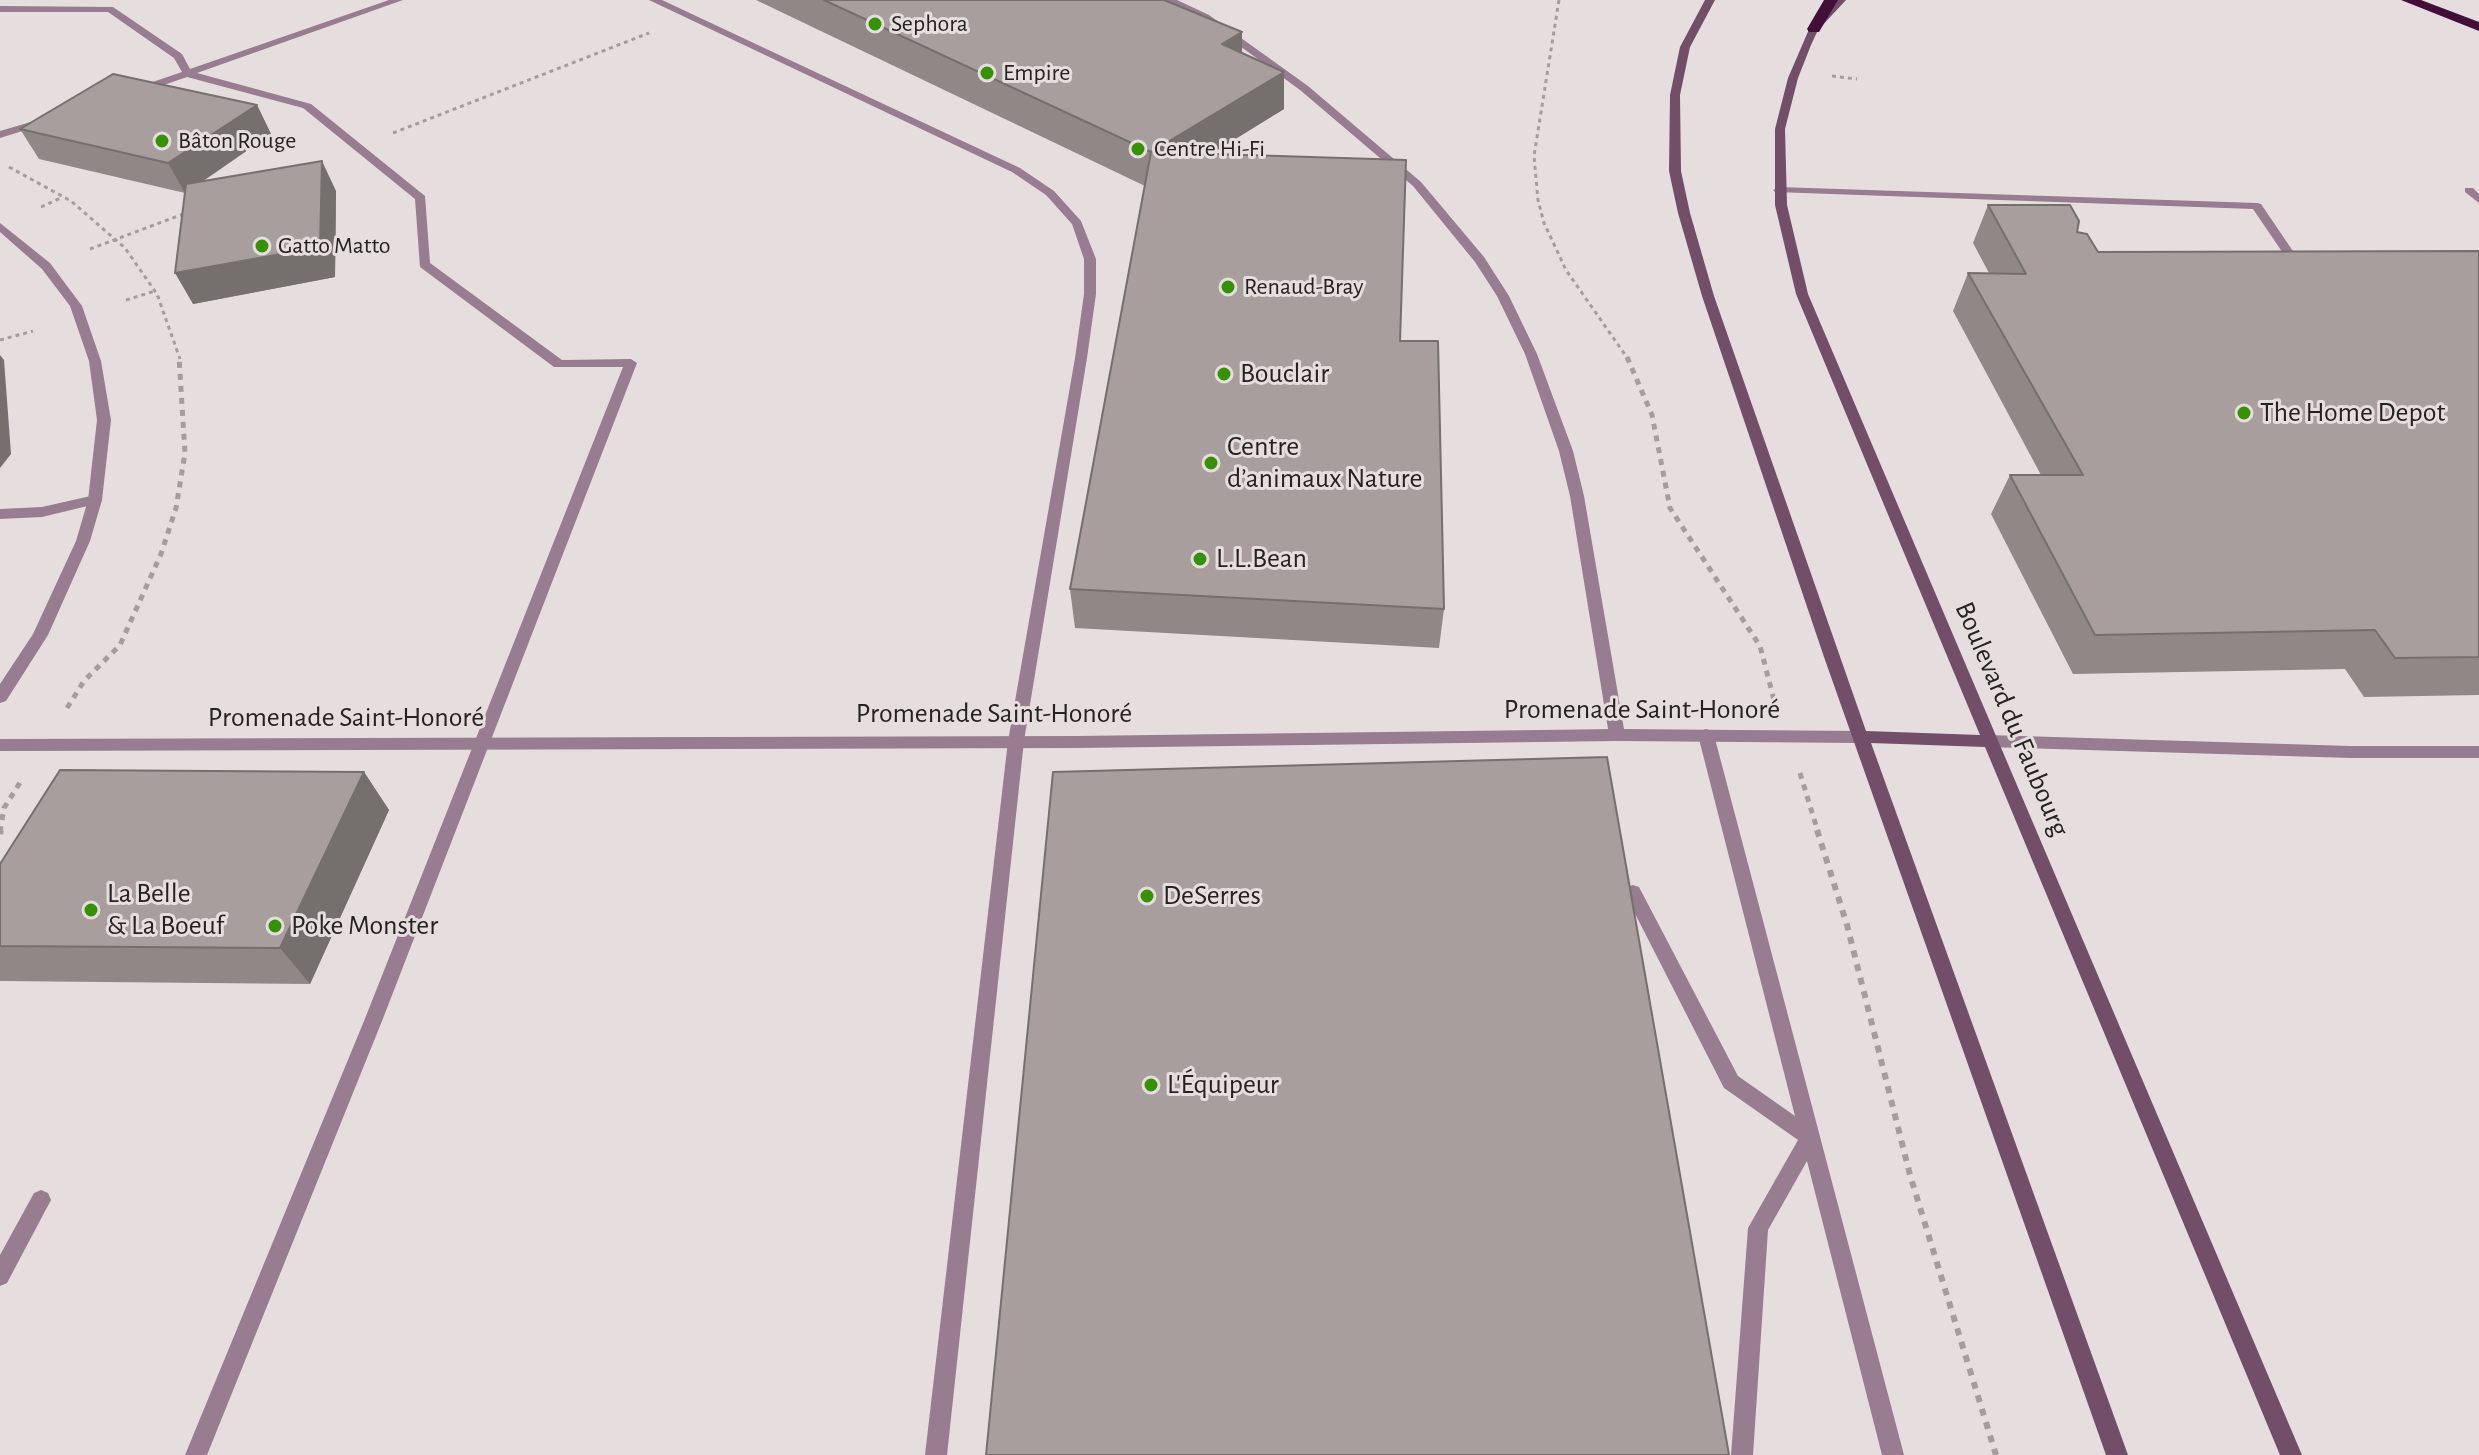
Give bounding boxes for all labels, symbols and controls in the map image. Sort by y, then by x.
place label: Sephora [891,10,968,38]
marker: Sephora [866,15,884,33]
place label: Empire [1003,59,1070,87]
marker: Empire [978,64,996,82]
place label: Bâton Rouge [178,127,296,155]
marker: Bâton Rouge [153,132,171,150]
place label: Centre Hi-Fi [1154,135,1265,163]
marker: Centre Hi-Fi [1129,140,1147,158]
place label: Gatto Matto [278,232,391,260]
marker: Gatto Matto [253,237,271,255]
place label: Renaud-Bray [1244,273,1363,301]
marker: Renaud-Bray [1219,278,1237,296]
place label: Bouclair [1240,357,1329,391]
marker: Bouclair [1215,365,1233,383]
place label: The Home Depot [2260,396,2445,430]
marker: The Home Depot [2235,404,2253,422]
place label: Centre d’animaux Nature [1227,430,1423,496]
marker: Centre d’animaux Nature [1202,454,1220,472]
place label: L.L.Bean [1216,542,1307,576]
marker: L.L.Bean [1191,550,1209,568]
street label: Boulevard du Faubourg [1947,597,2077,841]
street label: Promenade Saint-Honoré [1504,693,1780,727]
street label: Promenade Saint-Honoré [856,697,1132,731]
street label: Promenade Saint-Honoré [208,701,484,735]
place label: La Belle & La Boeuf [107,877,224,943]
place label: DeSerres [1163,879,1261,913]
marker: DeSerres [1138,887,1156,905]
marker: La Belle & La Boeuf [82,901,100,919]
place label: Poke Monster [291,909,438,943]
marker: Poke Monster [266,917,284,935]
place label: L'Équipeur [1167,1068,1279,1102]
marker: L'Équipeur [1142,1076,1160,1094]

